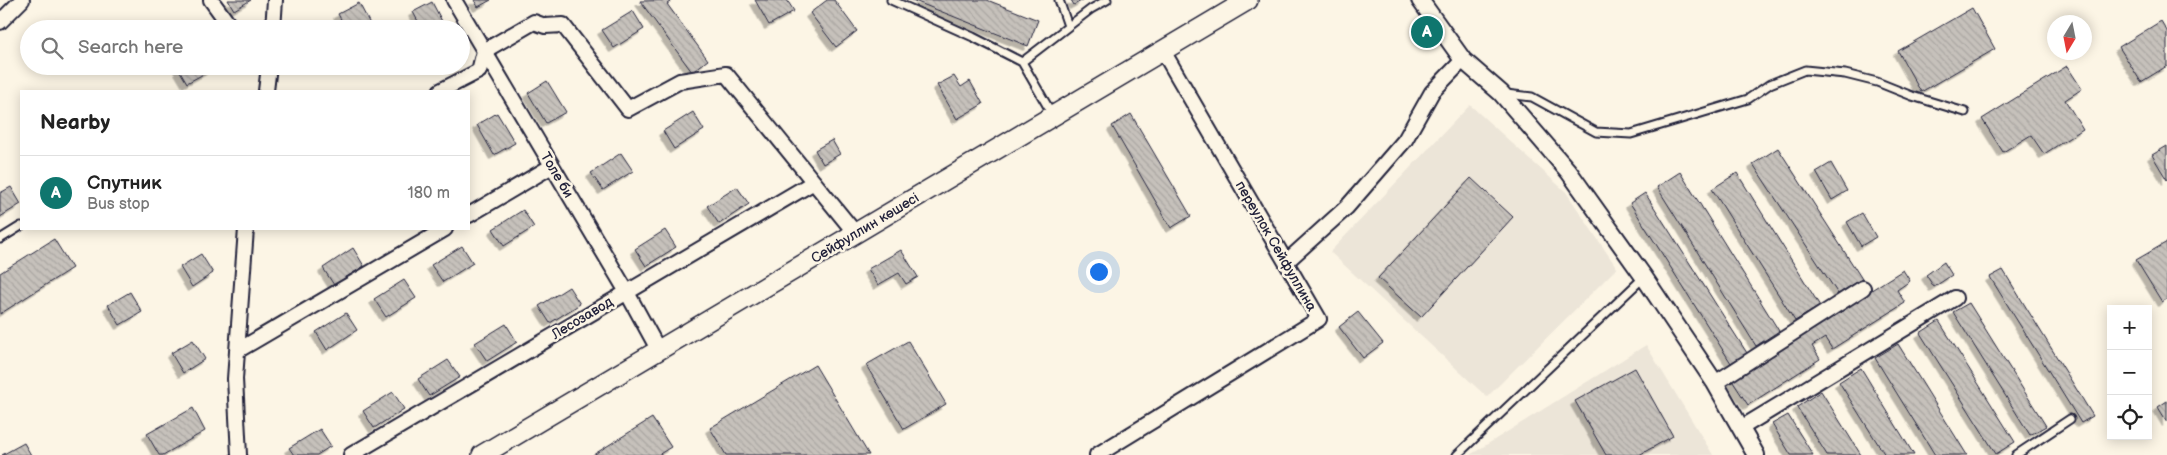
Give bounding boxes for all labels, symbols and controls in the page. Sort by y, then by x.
pin: A [1411,13,1443,51]
north arrow [2047,15,2092,60]
search box [20,20,470,75]
icon: search [38,34,66,62]
text: Search here [78,36,183,59]
text: Nearby [40,110,110,135]
street label: Толе би [537,149,577,201]
text: Спутник [87,172,162,195]
street label: переулок Сейфуллина [1232,178,1321,315]
text: A [51,184,61,203]
text: 180 m [408,184,450,203]
street label: Сейфуллин көшесі [808,189,922,267]
text: Bus stop [87,195,150,214]
your location [1086,259,1112,285]
street label: Лесозавод [547,293,616,343]
map controls [2107,305,2152,440]
button: + [2107,305,2152,350]
button: − [2107,350,2152,395]
button: locate [2107,395,2152,440]

